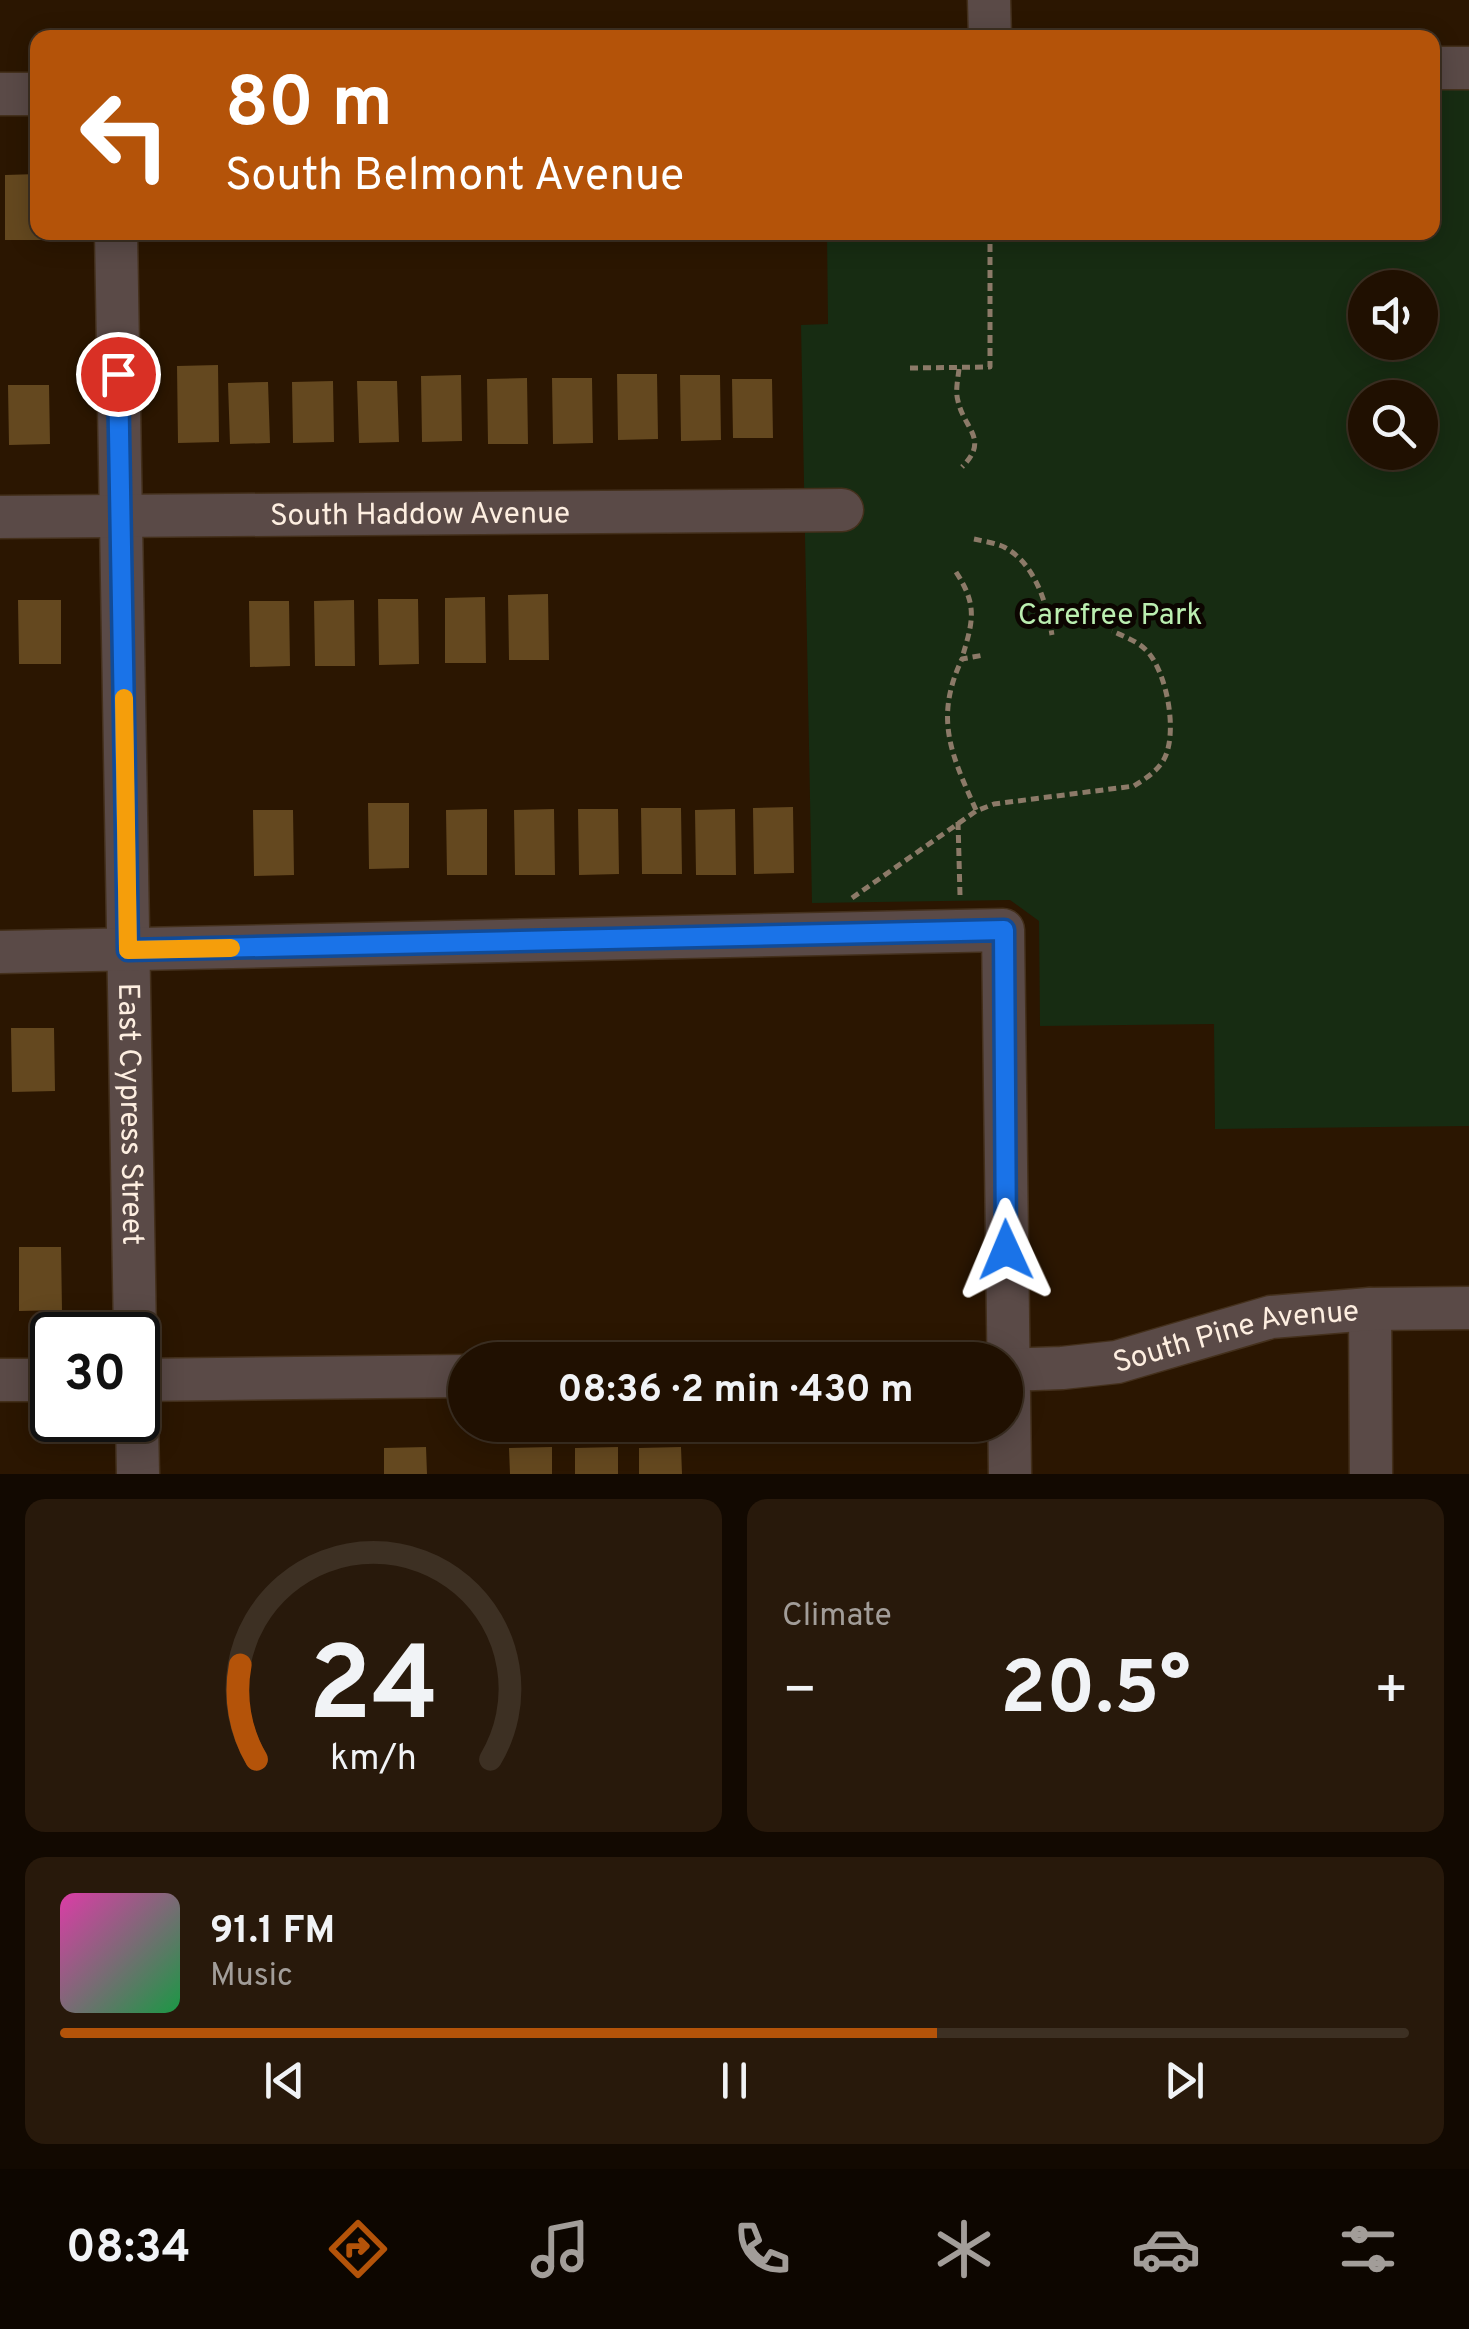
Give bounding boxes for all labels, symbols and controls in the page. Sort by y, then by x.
text: 80 m [225,62,393,151]
icon: left [60,70,190,200]
text: South Belmont Avenue [225,149,684,206]
map controls [1348,270,1438,470]
button: sound [1348,270,1438,360]
pin [76,332,161,417]
icon: arrive [91,347,146,402]
button: search [1348,380,1438,470]
street label: South Haddow Avenue [270,496,570,536]
park label: Carefree Park [1018,598,1202,635]
street label: East Cypress Street [108,982,149,1245]
position arrow [954,1198,1058,1302]
street label: South Pine Avenue [1109,1294,1361,1383]
speed limit sign: 30 [30,1312,160,1442]
text: 08:36 · 2 min · 430 m [558,1367,913,1416]
text: Climate [782,1597,892,1637]
text: 24 [308,1625,439,1757]
text: 20.5° [1000,1645,1191,1740]
text: − [782,1658,817,1728]
text: + [1374,1658,1409,1728]
text: km/h [330,1737,417,1783]
text: 91.1 FM [210,1908,335,1957]
text: Music [210,1957,293,1997]
icon: previous [257,2053,312,2108]
icon: pause [707,2053,762,2108]
icon: next [1157,2053,1212,2108]
icon: directions [323,2214,393,2284]
icon: music [525,2214,595,2284]
icon: phone [727,2214,797,2284]
icon: climate [929,2214,999,2284]
icon: car [1131,2214,1201,2284]
icon: filters [1333,2214,1403,2284]
text: 08:34 [66,2221,191,2278]

